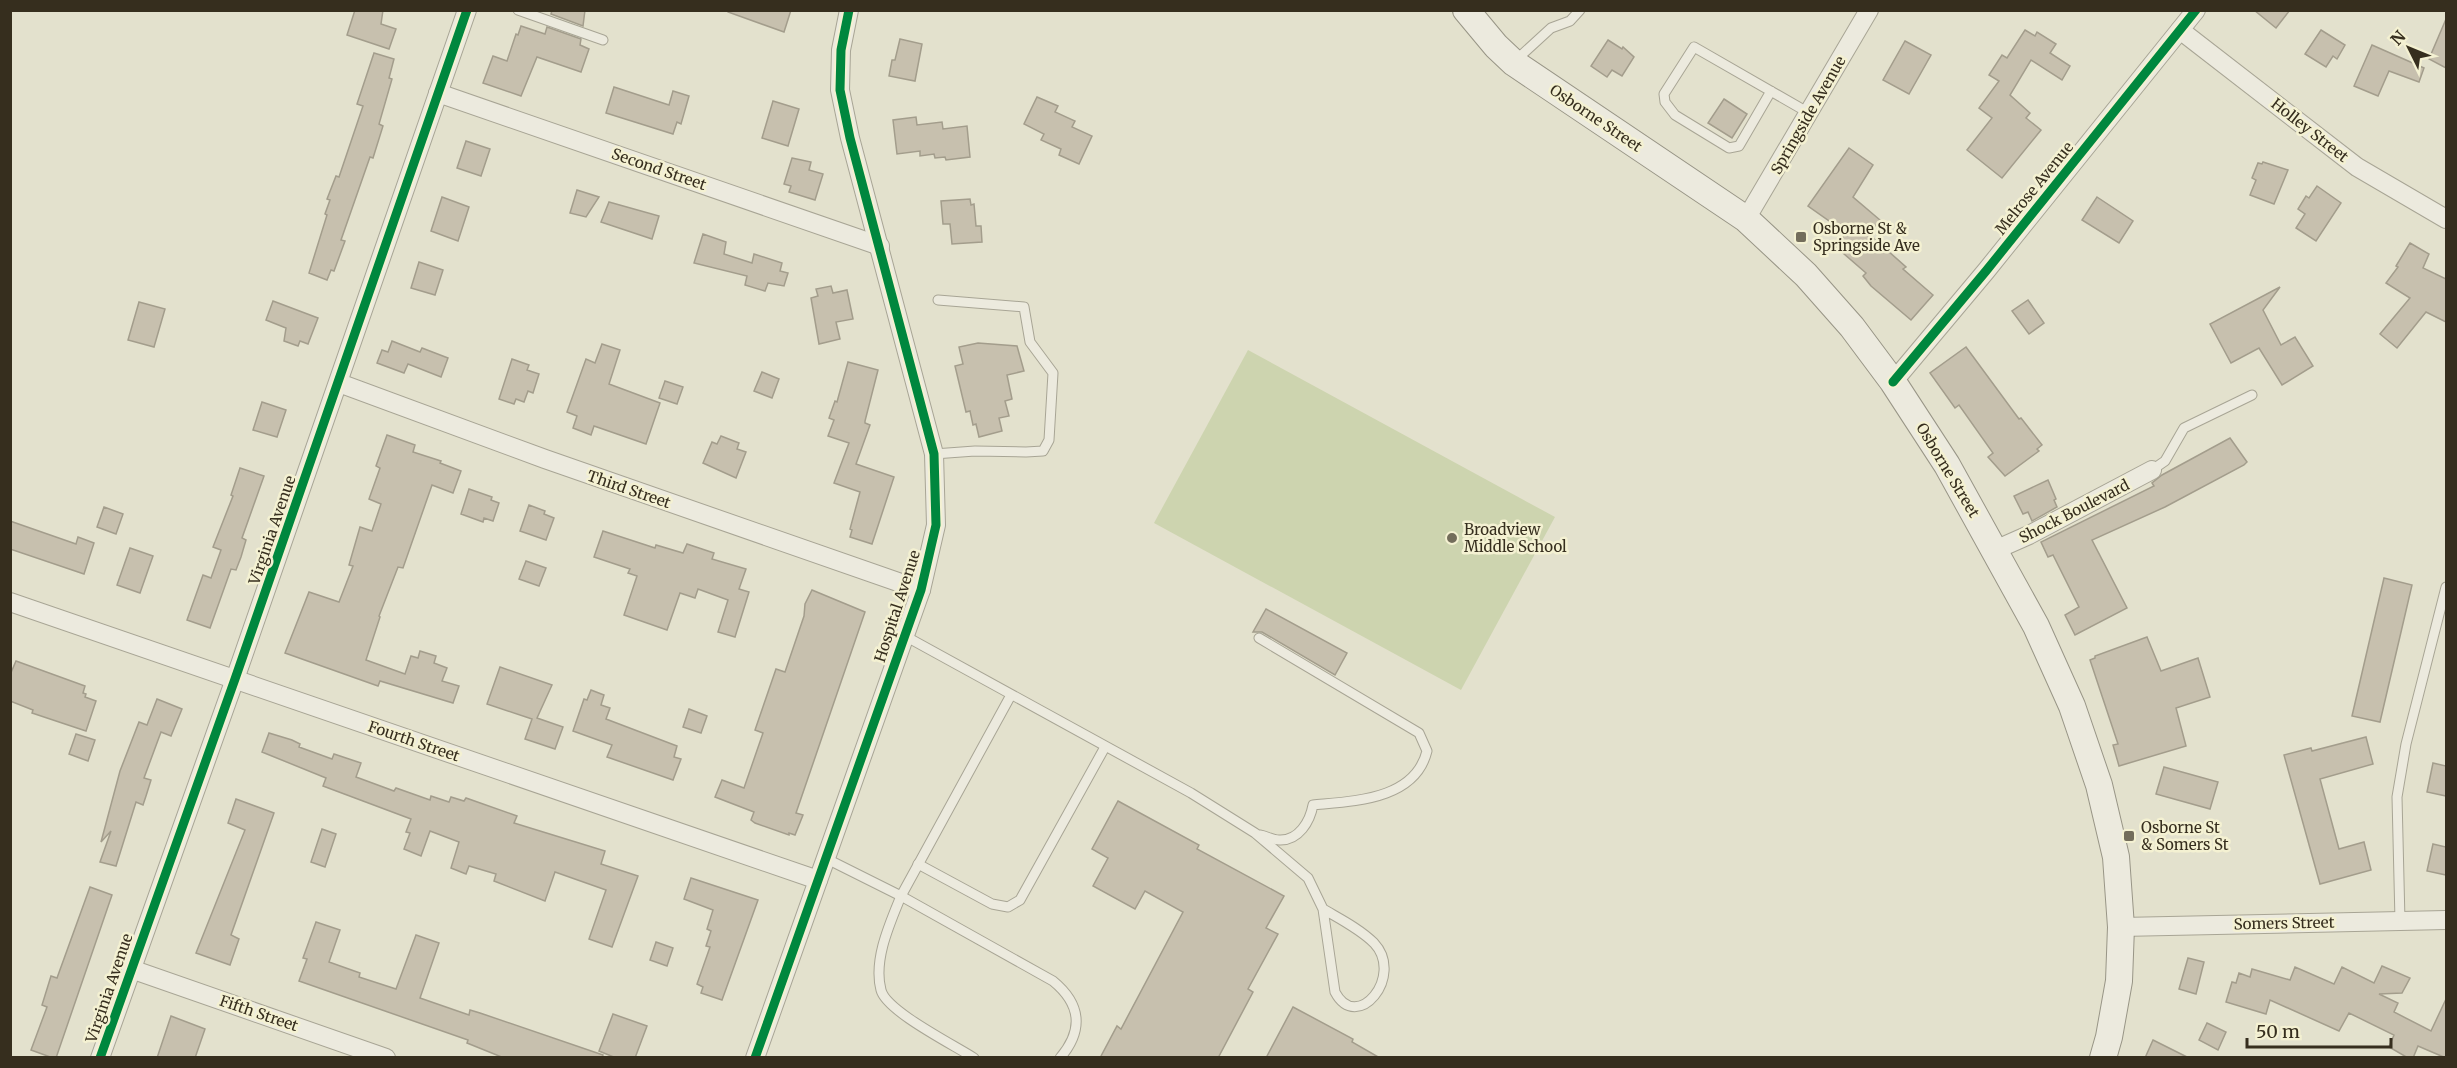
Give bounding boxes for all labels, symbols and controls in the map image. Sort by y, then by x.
north arrow [2379,18,2439,78]
text: N [2386,26,2410,49]
street label: Springside Avenue [1766,52,1850,178]
street label: Osborne Street [1546,80,1646,156]
street label: Holley Street [2268,94,2353,166]
street label: Melrose Avenue [1991,138,2077,238]
street label: Second Street [609,144,709,194]
place label: Osborne St & Springside Ave [1813,219,1920,255]
marker: Osborne St & Springside Ave [1794,230,1808,244]
street label: Osborne Street [1912,419,1984,521]
street label: Third Street [585,466,673,512]
street label: Virginia Avenue [244,473,300,588]
street label: Shock Boulevard [2016,475,2132,547]
place label: Broadview Middle School [1464,520,1567,556]
marker: Broadview Middle School [1445,531,1459,545]
street label: Hospital Avenue [870,547,924,664]
street label: Fourth Street [366,716,462,766]
place label: Osborne St & Somers St [2141,818,2229,854]
marker: Osborne St & Somers St [2122,829,2136,843]
street label: Somers Street [2233,913,2335,933]
street label: Virginia Avenue [81,931,137,1046]
street label: Fifth Street [217,991,301,1035]
scale bar [2247,1011,2391,1049]
text: 50 m [2256,1020,2300,1043]

